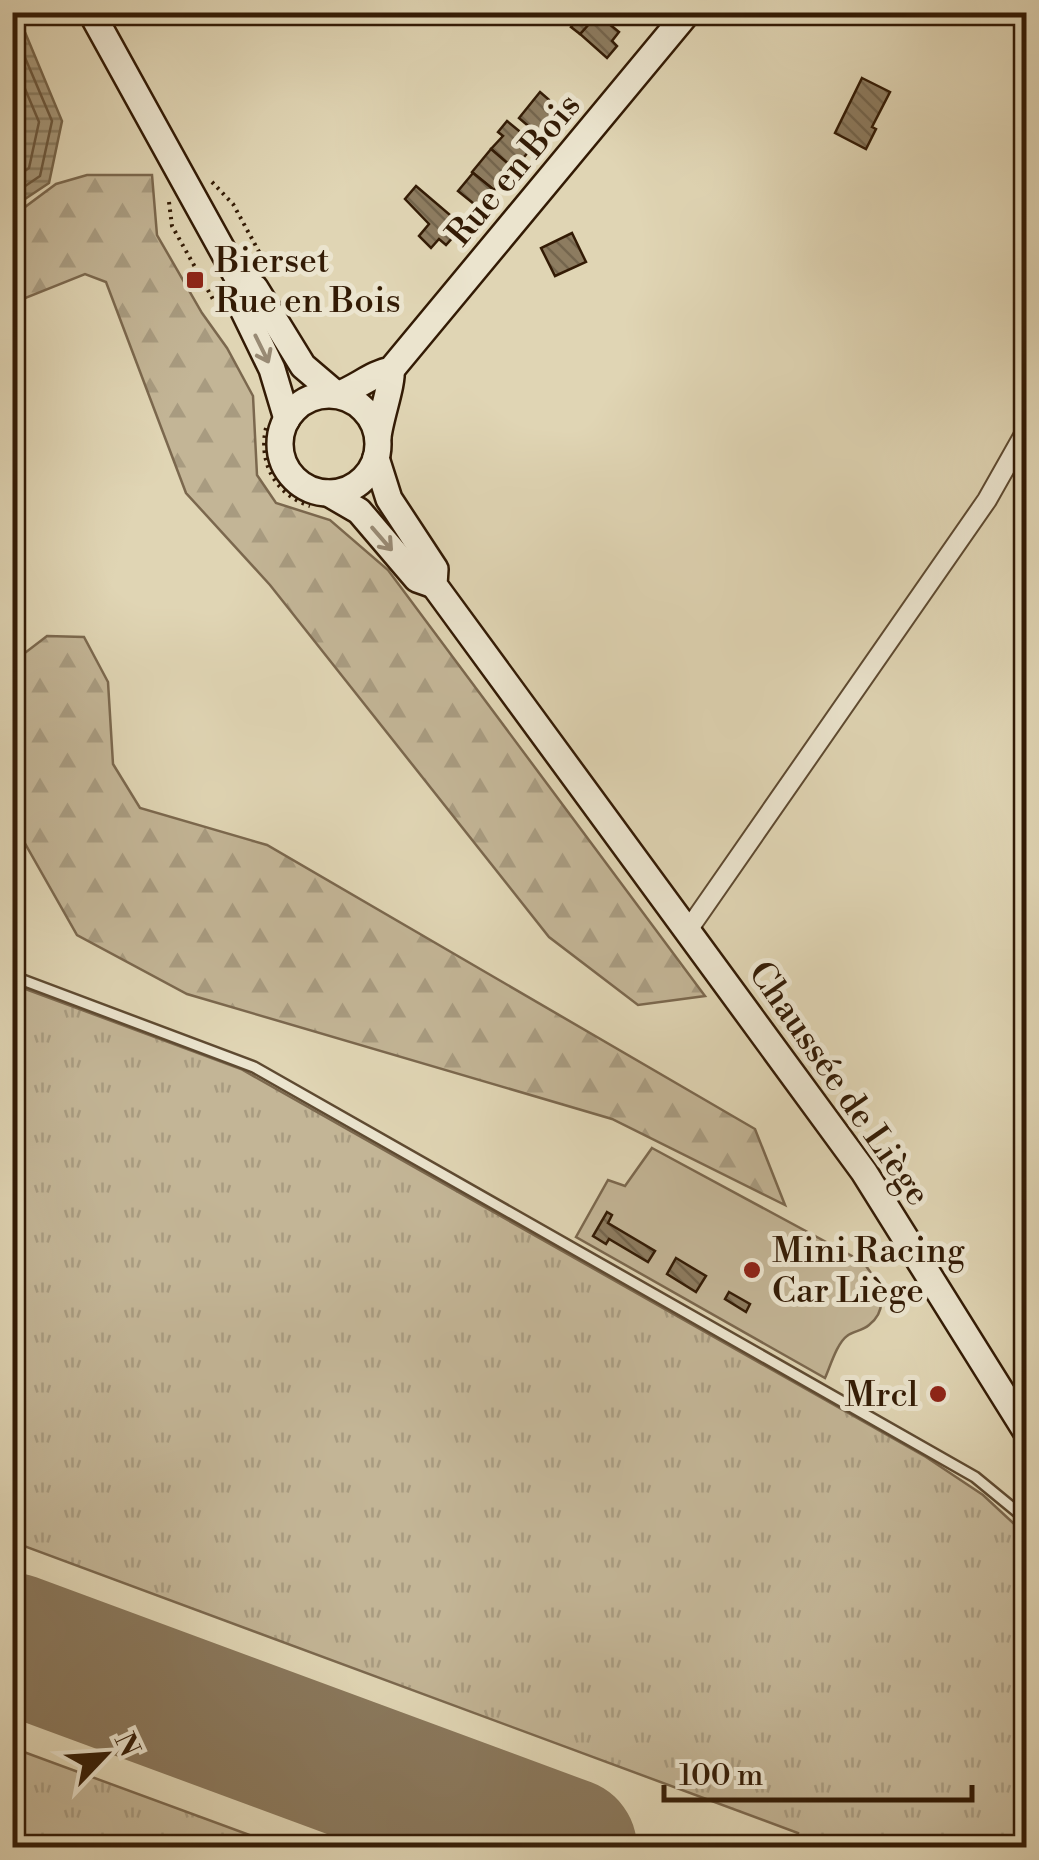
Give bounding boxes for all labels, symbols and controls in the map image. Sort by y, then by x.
street label: Rue en Bois [438,85,590,255]
place label: Bierset Rue en Bois [214,240,401,323]
marker: Bierset Rue en Bois [184,269,206,291]
one-way arrow [253,333,272,363]
one-way arrow [371,525,393,551]
street label: Chaussée de Liège [738,953,939,1214]
place label: Mini Racing Car Liège [772,1230,965,1313]
marker: Mini Racing Car Liège [741,1259,763,1281]
place label: Mrcl [845,1374,918,1417]
marker: Mrcl [927,1383,949,1405]
north arrow [55,1705,155,1805]
text: N [106,1728,147,1763]
scale bar [664,1740,972,1802]
text: 100 m [679,1757,763,1795]

